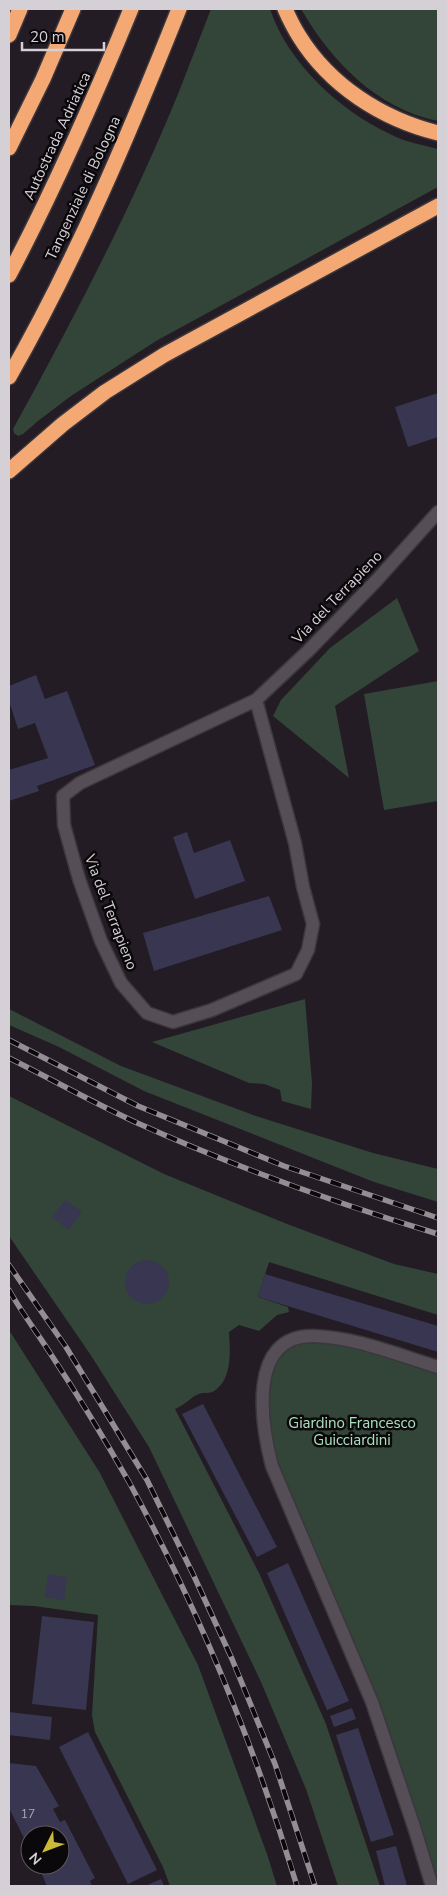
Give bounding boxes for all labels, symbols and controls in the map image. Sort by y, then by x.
scale bar [22,20,105,52]
text: 20 m [30,27,65,47]
street label: Autostrada Adriatica [19,69,95,203]
street label: Tangenziale di Bologna [41,113,125,263]
street label: Via del Terrapieno [287,546,387,649]
street label: Via del Terrapieno [79,850,142,973]
park label: Giardino Francesco Guicciardini [288,1413,416,1450]
house number: 17 [21,1806,35,1822]
north arrow [20,1825,70,1875]
text: N [25,1848,46,1869]

